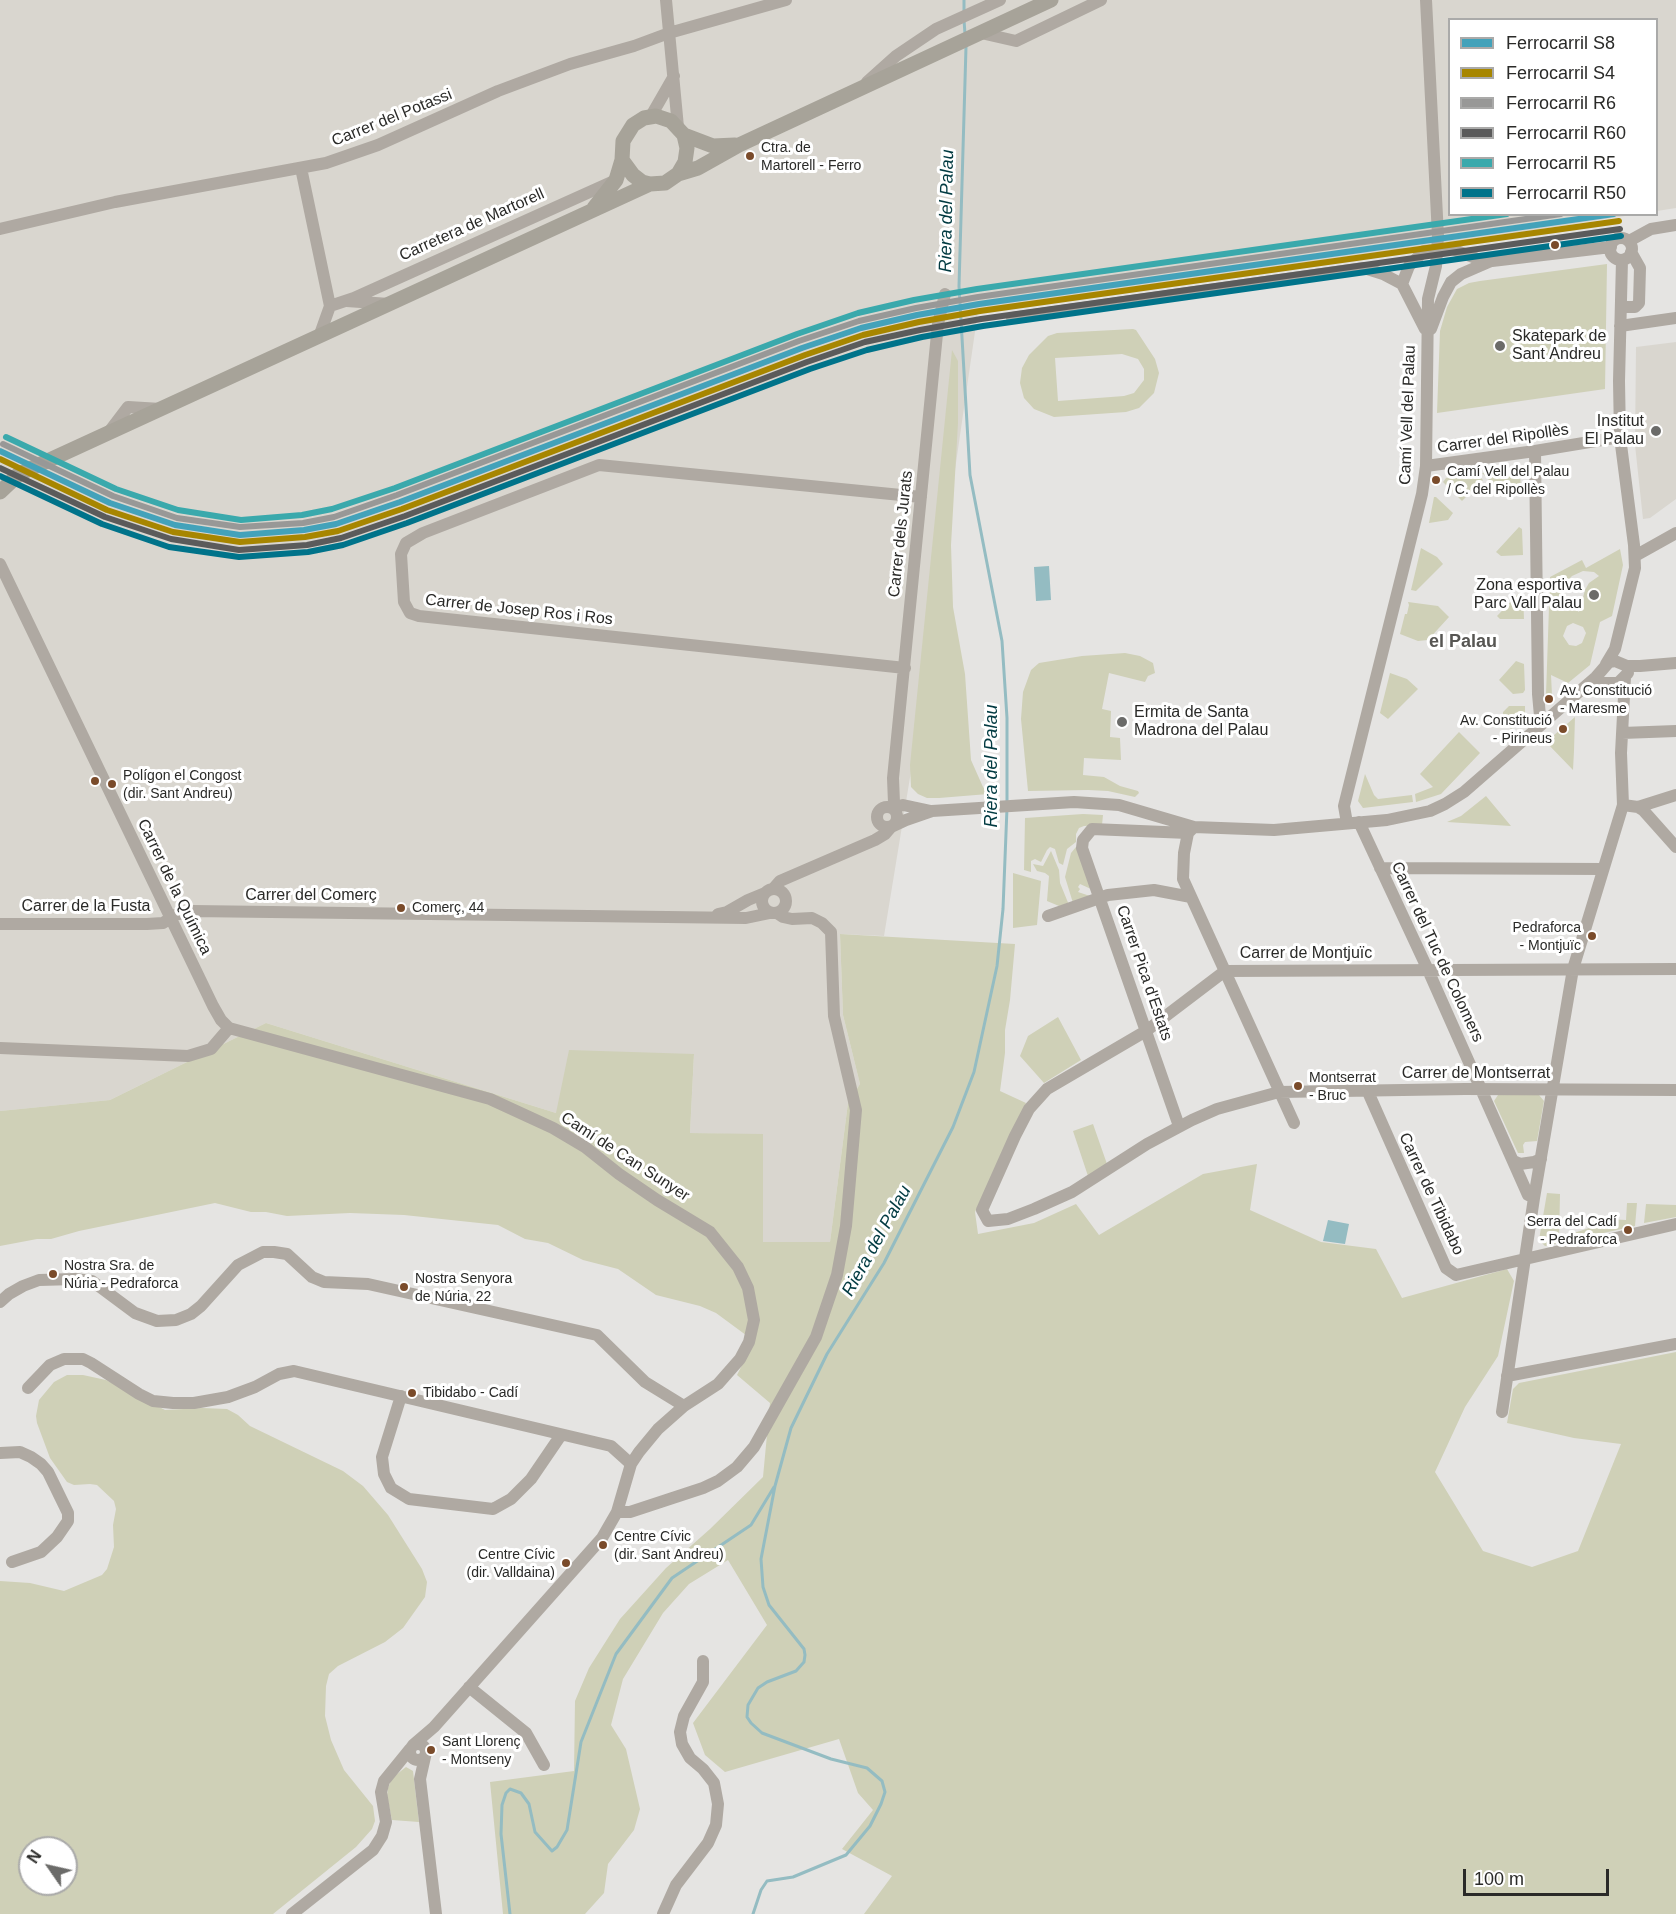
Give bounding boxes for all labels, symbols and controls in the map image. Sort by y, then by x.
legend [1448,18,1658,216]
text: Ferrocarril S8 [1506,33,1615,53]
text: Ferrocarril S4 [1506,63,1615,83]
street label: Carrer del Potassi [329,85,455,151]
text: Ferrocarril R6 [1506,93,1616,113]
text: Ferrocarril R60 [1506,123,1626,143]
place label: Ctra. de Martorell - Ferro [761,140,861,172]
water label: Riera del Palau [935,149,959,273]
marker: Ctra. de Martorell - Ferro [744,150,756,162]
text: Ferrocarril R5 [1506,153,1616,173]
text: Ferrocarril R50 [1506,183,1626,203]
street label: Carretera de Martorell [397,184,547,266]
unlabelled marker [1549,239,1561,251]
place label: Skatepark de Sant Andreu [1512,327,1606,365]
marker: Skatepark de Sant Andreu [1493,339,1507,353]
street label: Camí Vell del Palau [1396,345,1420,485]
place label: Institut El Palau [1584,412,1644,450]
street label: Carrer del Ripollès [1436,420,1570,458]
marker: Institut El Palau [1649,424,1663,438]
place label: Camí Vell del Palau / C. del Ripollès [1447,464,1569,496]
street label: Carrer dels Jurats [885,470,917,598]
marker: Camí Vell del Palau / C. del Ripollès [1430,474,1442,486]
place label: Zona esportiva Parc Vall Palau [1474,576,1582,614]
marker: Zona esportiva Parc Vall Palau [1587,588,1601,602]
street label: Carrer de Josep Ros i Ros [424,591,614,629]
district label: el Palau [1429,631,1497,653]
place label: Av. Constitució - Maresme [1560,683,1652,716]
marker: Av. Constitució - Maresme [1543,693,1555,705]
place label: Ermita de Santa Madrona del Palau [1134,703,1268,741]
water label: Riera del Palau [981,704,1003,828]
place label: Av. Constitució - Pirineus [1460,713,1552,746]
marker: Ermita de Santa Madrona del Palau [1115,715,1129,729]
marker: Av. Constitució - Pirineus [1557,723,1569,735]
place label: Polígon el Congost (dir. Sant Andreu) [123,768,241,801]
unlabelled marker [89,775,101,787]
marker: Polígon el Congost (dir. Sant Andreu) [106,778,118,790]
street label: Carrer de la Química [133,816,215,958]
street label: Carrer del Tuc de Colomers [1387,859,1487,1045]
street label: Carrer del Comerç [245,886,377,906]
street label: Carrer de la Fusta [22,897,150,917]
place label: Comerç, 44 [412,900,484,916]
marker: Comerç, 44 [395,902,407,914]
street label: Carrer Pica d'Estats [1112,903,1176,1043]
place label: Pedraforca - Montjuïc [1513,920,1581,952]
marker: Pedraforca - Montjuïc [1586,930,1598,942]
street label: Carrer de Montjuïc [1240,944,1372,964]
street label: Carrer de Montserrat [1402,1064,1550,1084]
place label: Montserrat - Bruc [1309,1070,1376,1102]
marker: Montserrat - Bruc [1292,1080,1304,1092]
street label: Camí de Can Sunyer [557,1108,693,1206]
street label: Carrer de Tibidabo [1394,1130,1468,1258]
water label: Riera del Palau [838,1182,916,1300]
place label: Serra del Cadí - Pedraforca [1527,1214,1617,1246]
marker: Serra del Cadí - Pedraforca [1622,1224,1634,1236]
place label: Nostra Sra. de Núria - Pedraforca [64,1258,178,1290]
marker: Nostra Sra. de Núria - Pedraforca [47,1268,59,1280]
place label: Nostra Senyora de Núria, 22 [415,1271,512,1304]
marker: Nostra Senyora de Núria, 22 [398,1281,410,1293]
place label: Tibidabo - Cadí [423,1385,518,1401]
marker: Tibidabo - Cadí [406,1387,418,1399]
place label: Centre Cívic (dir. Sant Andreu) [614,1529,724,1562]
marker: Centre Cívic (dir. Sant Andreu) [597,1539,609,1551]
place label: Centre Cívic (dir. Valldaina) [467,1547,555,1580]
marker: Centre Cívic (dir. Valldaina) [560,1557,572,1569]
place label: Sant Llorenç - Montseny [442,1734,521,1766]
marker: Sant Llorenç - Montseny [425,1744,437,1756]
north arrow [18,1836,78,1896]
text: N [24,1847,45,1866]
scale bar [1466,1857,1612,1895]
text: 100 m [1474,1869,1524,1889]

